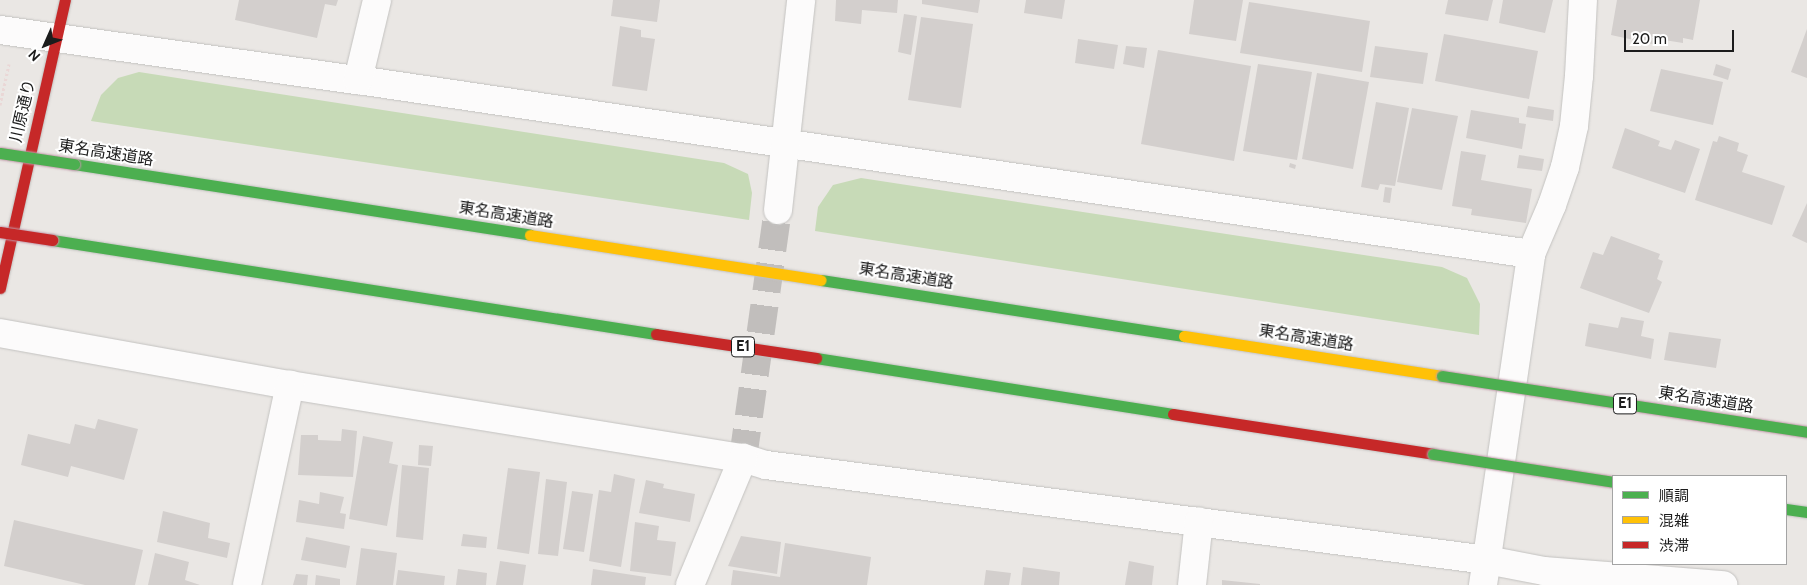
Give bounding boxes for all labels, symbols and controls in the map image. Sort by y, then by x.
north arrow [20,20,70,70]
scale bar [1627,20,1737,52]
text: 20 m [1632,30,1667,48]
text: N [24,46,44,65]
street label: 川原通り [6,78,40,144]
street label: 東名高速道路 [57,136,155,170]
street label: 東名高速道路 [457,198,555,232]
street label: 東名高速道路 [857,259,955,293]
street label: 東名高速道路 [1257,321,1355,355]
road number: E1 [730,334,756,360]
street label: 東名高速道路 [1657,383,1755,417]
road number: E1 [1612,392,1638,416]
legend [1612,475,1787,565]
text: 順調 [1659,487,1689,505]
text: 混雑 [1659,512,1689,530]
text: 渋滞 [1659,537,1689,555]

